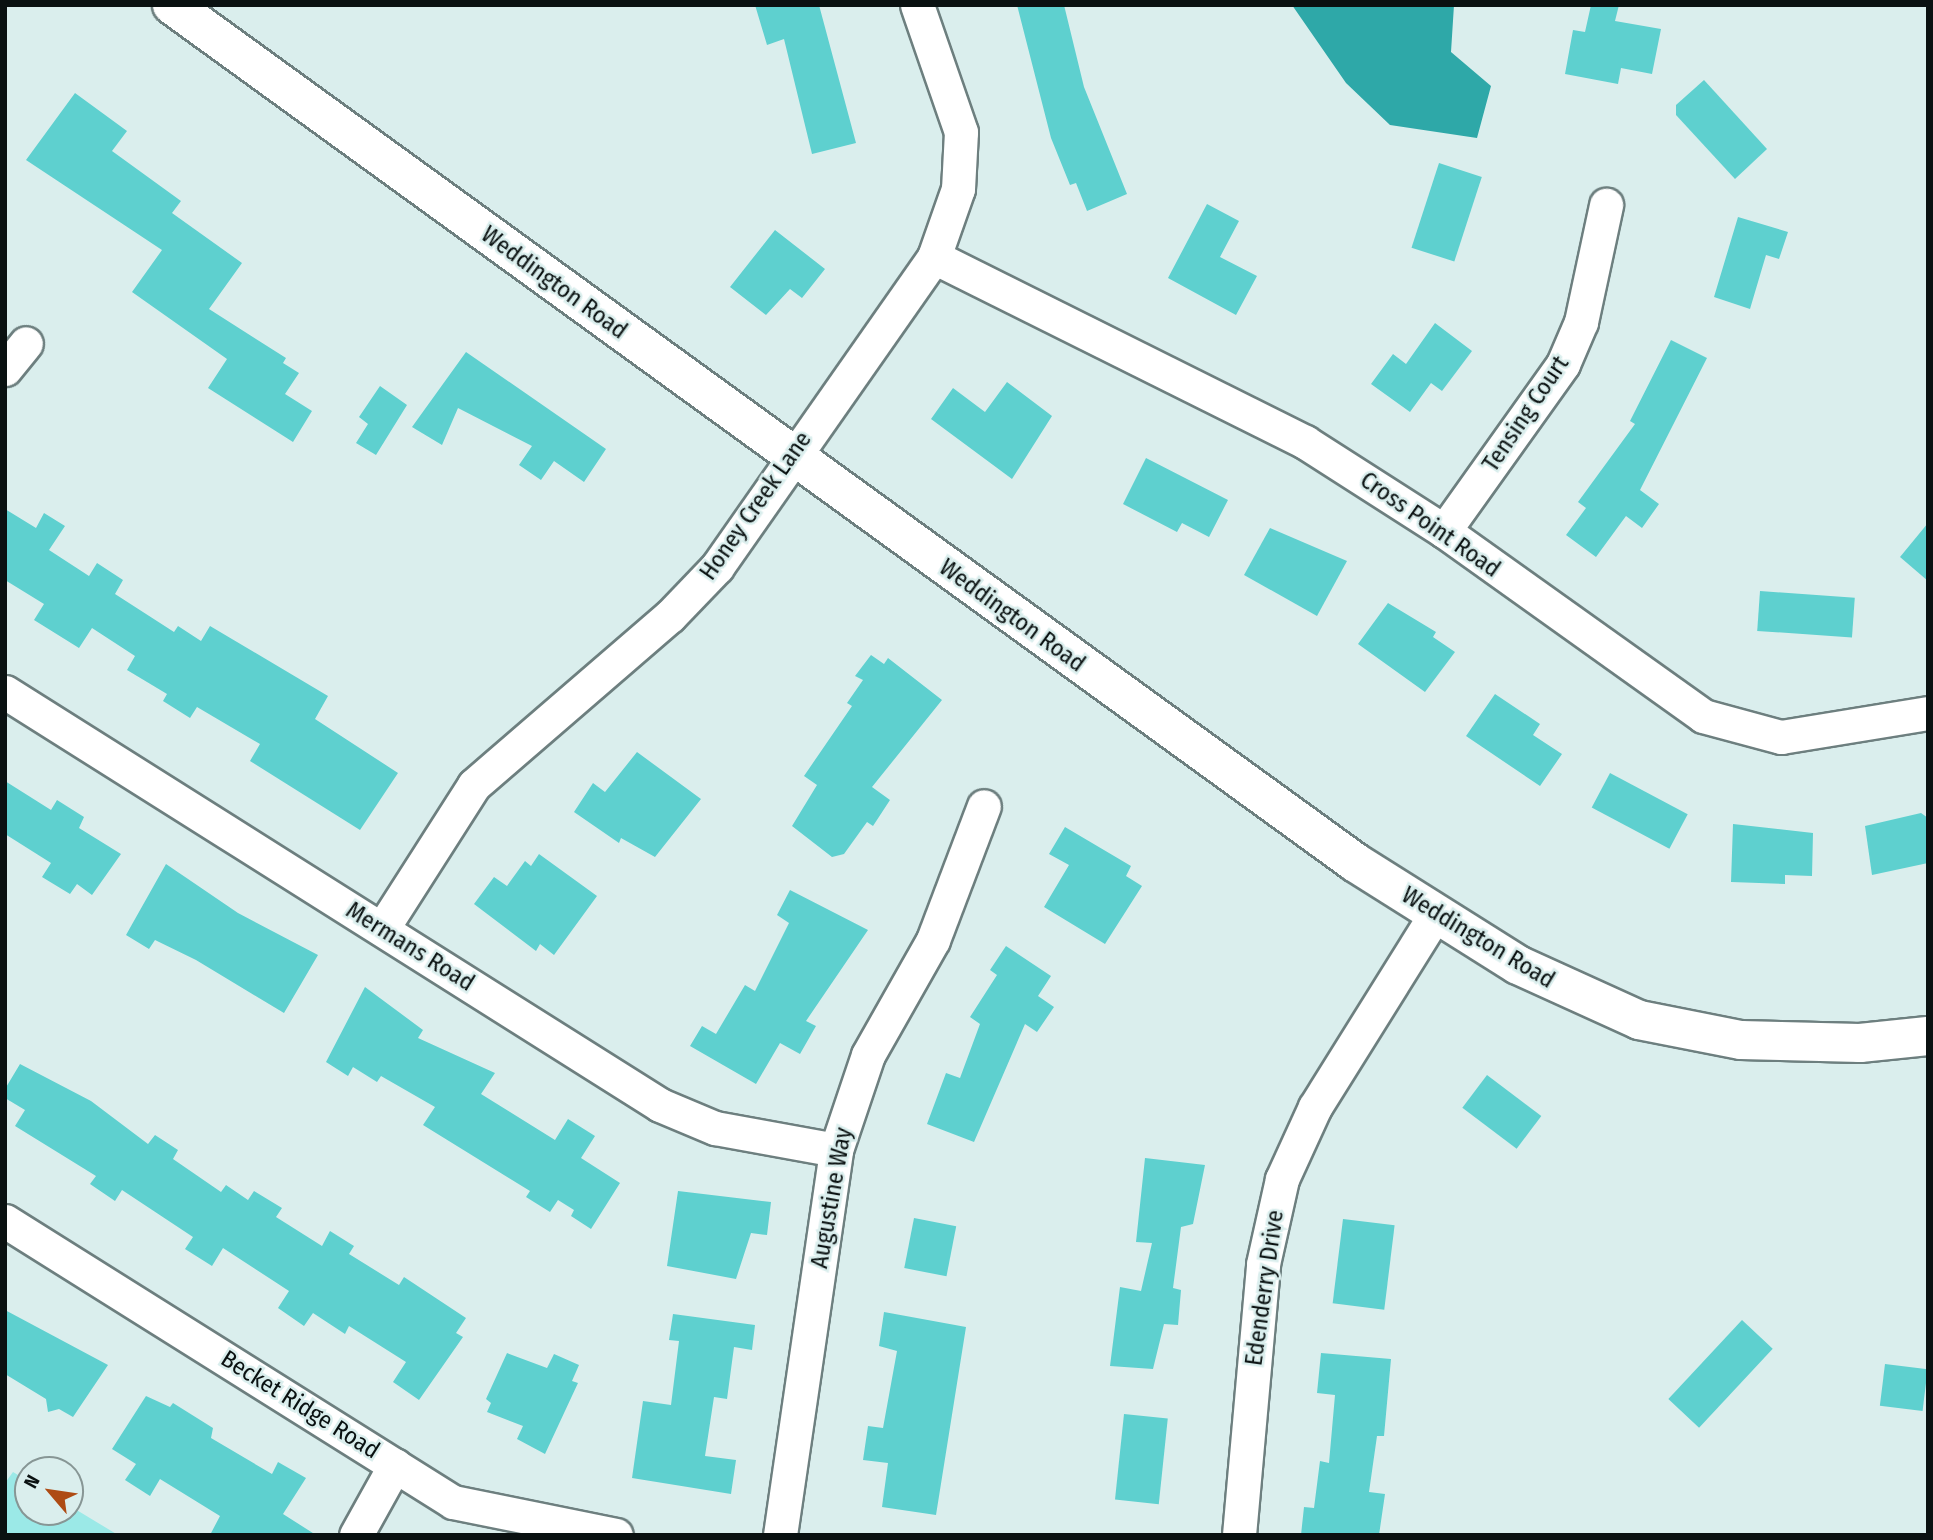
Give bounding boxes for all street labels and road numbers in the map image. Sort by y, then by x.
street label: Weddington Road [475,220,633,346]
street label: Tensing Court [1477,351,1575,477]
street label: Honey Creek Lane [694,426,818,586]
street label: Cross Point Road [1354,466,1506,584]
street label: Weddington Road [933,553,1091,679]
street label: Weddington Road [1396,881,1560,995]
street label: Mermans Road [341,896,479,998]
street label: Augustine Way [805,1125,859,1271]
street label: Edenderry Drive [1240,1208,1290,1368]
street label: Becket Ridge Road [215,1345,385,1465]

